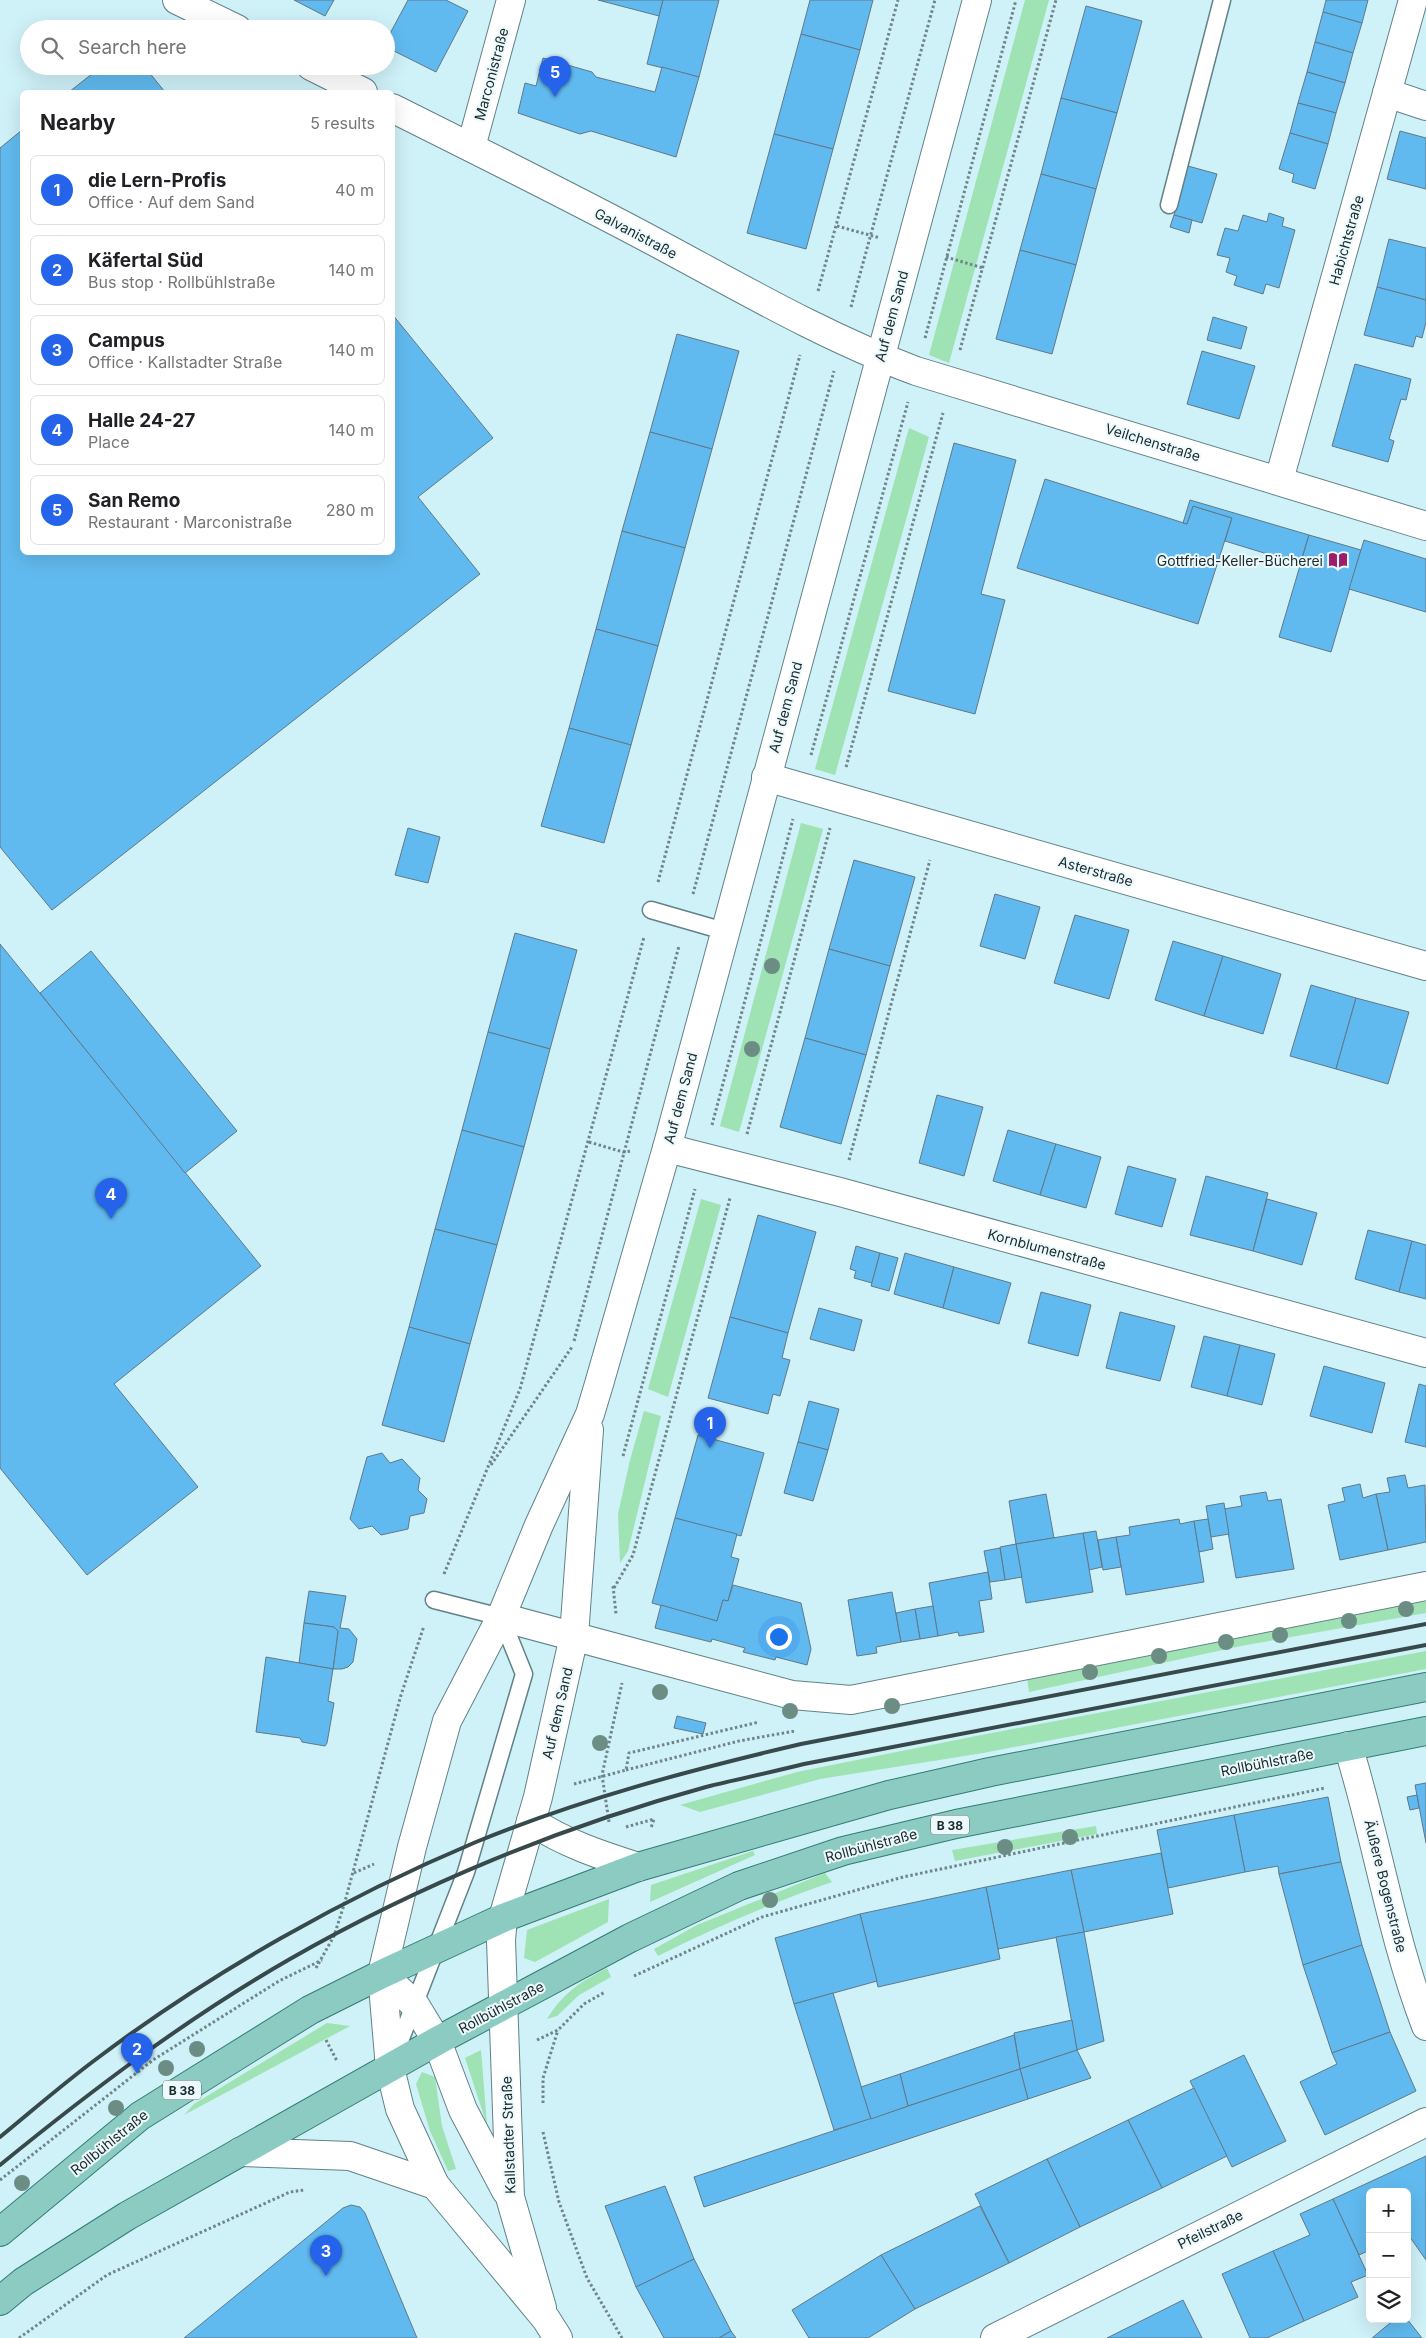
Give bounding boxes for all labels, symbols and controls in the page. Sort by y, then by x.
search box [20,20,395,75]
street label: Marconistraße [470,26,512,122]
icon: search [38,34,66,62]
text: Search here [78,36,187,59]
pin: 5 [539,56,571,97]
text: Nearby [40,110,115,135]
text: 5 results [310,113,375,133]
text: die Lern-Profis [88,169,226,192]
text: 1 [54,180,60,200]
text: 40 m [335,180,374,200]
text: Office · Auf dem Sand [88,192,254,212]
street label: Habichtstraße [1325,193,1367,287]
street label: Galvanistraße [592,204,680,262]
text: Käfertal Süd [88,249,203,272]
text: 2 [52,260,62,280]
text: 140 m [329,260,374,280]
street label: Auf dem Sand [871,269,911,363]
text: Bus stop · Rollbühlstraße [88,272,275,292]
text: Campus [88,329,165,352]
text: 3 [52,340,62,360]
text: 140 m [329,340,374,360]
text: Office · Kallstadter Straße [88,352,282,372]
text: Halle 24-27 [88,409,195,432]
street label: Veilchenstraße [1103,419,1203,465]
text: 4 [52,420,62,440]
text: 140 m [329,420,374,440]
text: Place [88,432,130,452]
text: San Remo [88,489,180,512]
text: 5 [52,500,62,520]
text: 280 m [326,500,374,520]
text: Restaurant · Marconistraße [88,512,292,532]
library icon: Gottfried-Keller-Bücherei [1327,549,1349,571]
place label: Gottfried-Keller-Bücherei [1157,552,1323,569]
street label: Auf dem Sand [765,660,805,754]
street label: Asterstraße [1057,852,1135,890]
street label: Auf dem Sand [660,1051,700,1145]
pin: 4 [95,1178,127,1219]
street label: Kornblumenstraße [986,1225,1108,1273]
pin: 1 [694,1407,726,1448]
your location [766,1624,792,1650]
street label: Auf dem Sand [538,1665,576,1761]
street label: Rollbühlstraße [1219,1745,1315,1779]
road number: B 38 [931,1816,969,1834]
street label: Äußere Bogenstraße [1361,1818,1411,1954]
street label: Rollbühlstraße [823,1825,919,1865]
street label: Rollbühlstraße [455,1977,547,2037]
pin: 2 [121,2033,153,2074]
street label: Kallstadter Straße [497,2076,519,2194]
road number: B 38 [163,2080,201,2100]
street label: Rollbühlstraße [67,2106,151,2178]
map controls [1366,2188,1411,2323]
button: + [1366,2188,1411,2233]
street label: Pfeilstraße [1175,2206,1245,2252]
button: − [1366,2233,1411,2278]
pin: 3 [310,2235,342,2276]
button: layers [1366,2278,1411,2323]

